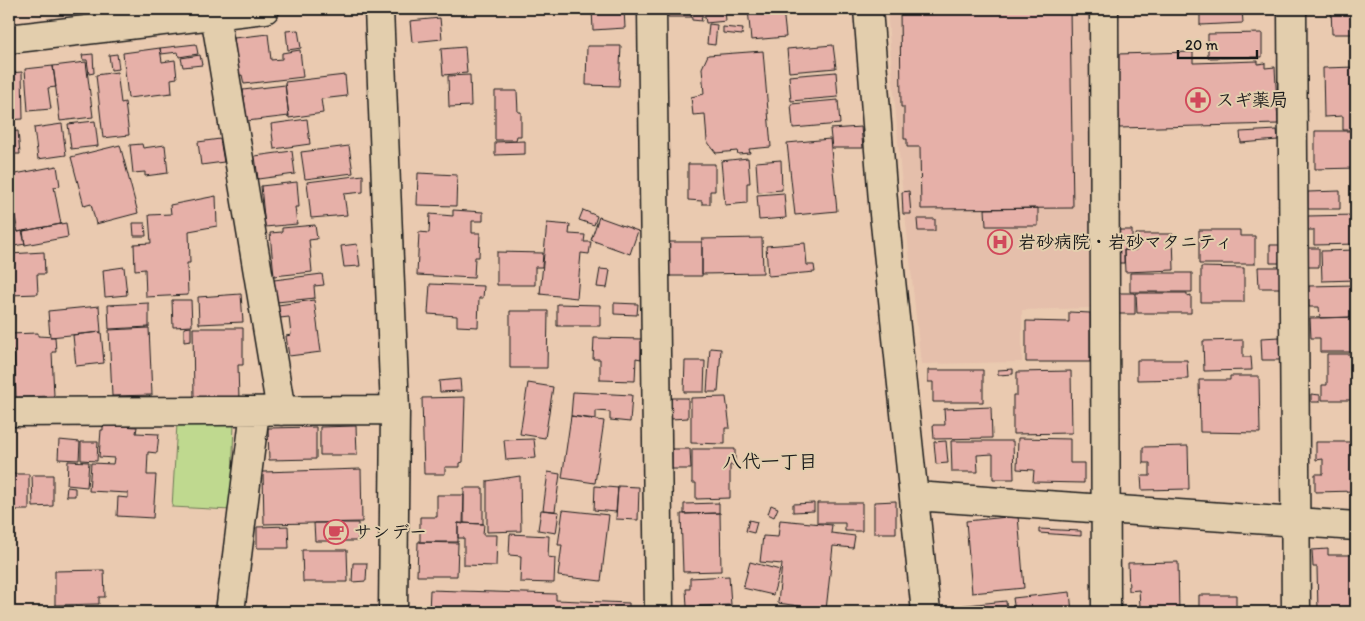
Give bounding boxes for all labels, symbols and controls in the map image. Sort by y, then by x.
scale bar [1178,28,1256,60]
text: 20 m [1185,36,1219,54]
pharmacy icon: スギ薬局 [1185,87,1211,113]
place label: スギ薬局 [1216,89,1288,111]
hospital icon: 岩砂病院・岩砂マタニティ [987,229,1013,255]
place label: 岩砂病院・岩砂マタニティ [1018,231,1233,253]
district label: 八代一丁目 [722,450,818,473]
cafe icon: サンデー [323,519,349,545]
place label: サンデー [354,521,427,543]

